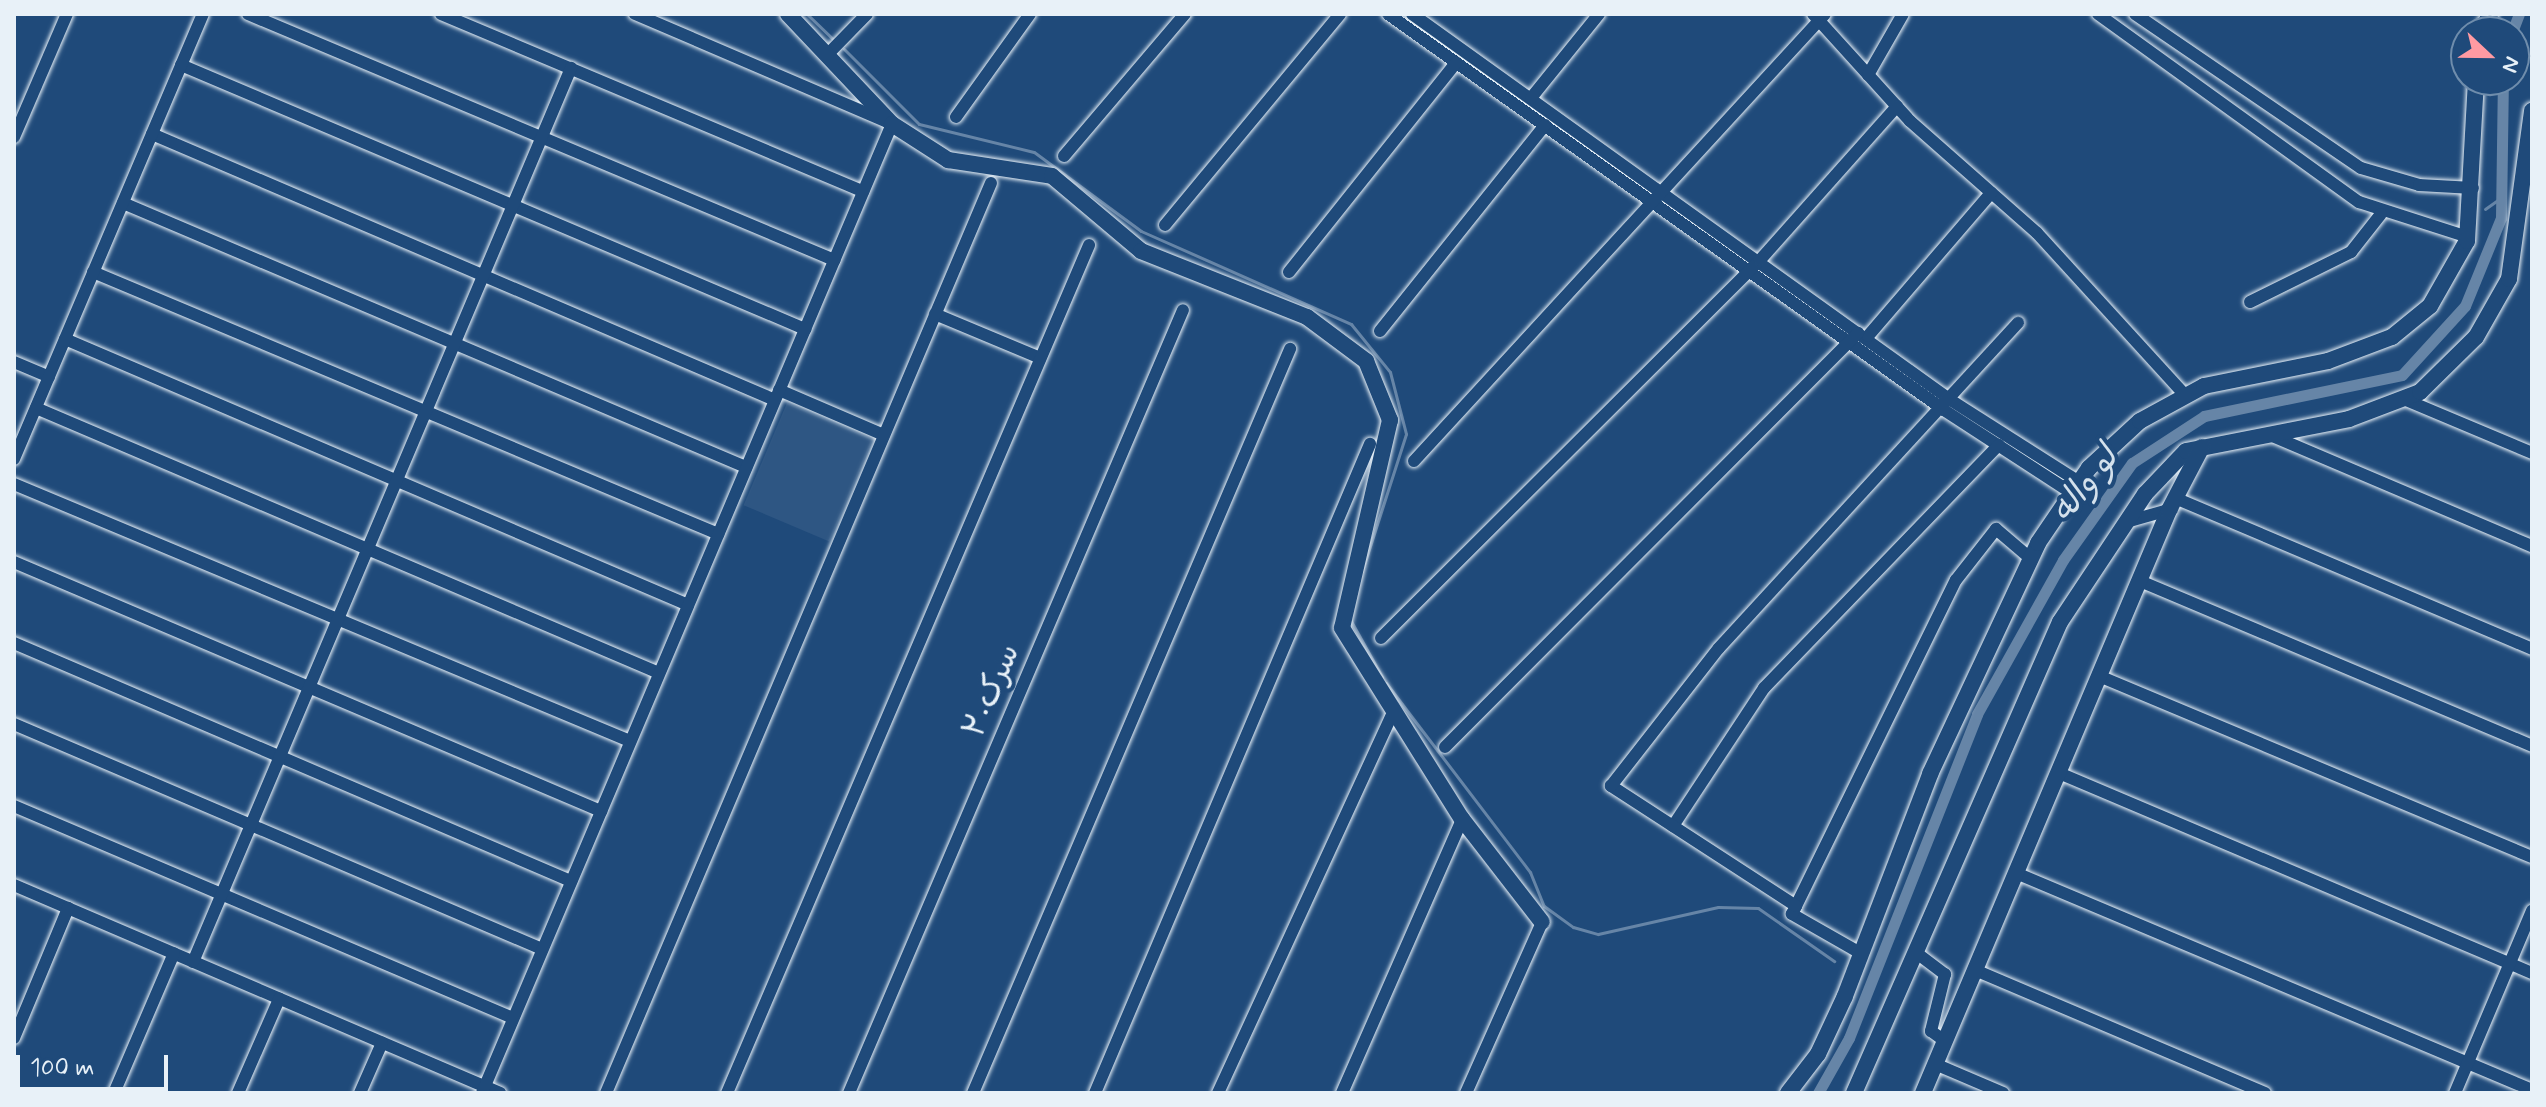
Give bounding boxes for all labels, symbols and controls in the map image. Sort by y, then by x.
north arrow [2450,16,2530,96]
text: N [2495,52,2526,76]
water label: لو واله [2043,439,2127,531]
street label: سرک۲۰ [955,638,1029,744]
scale bar [20,1039,172,1089]
text: 100 m [30,1053,94,1084]

